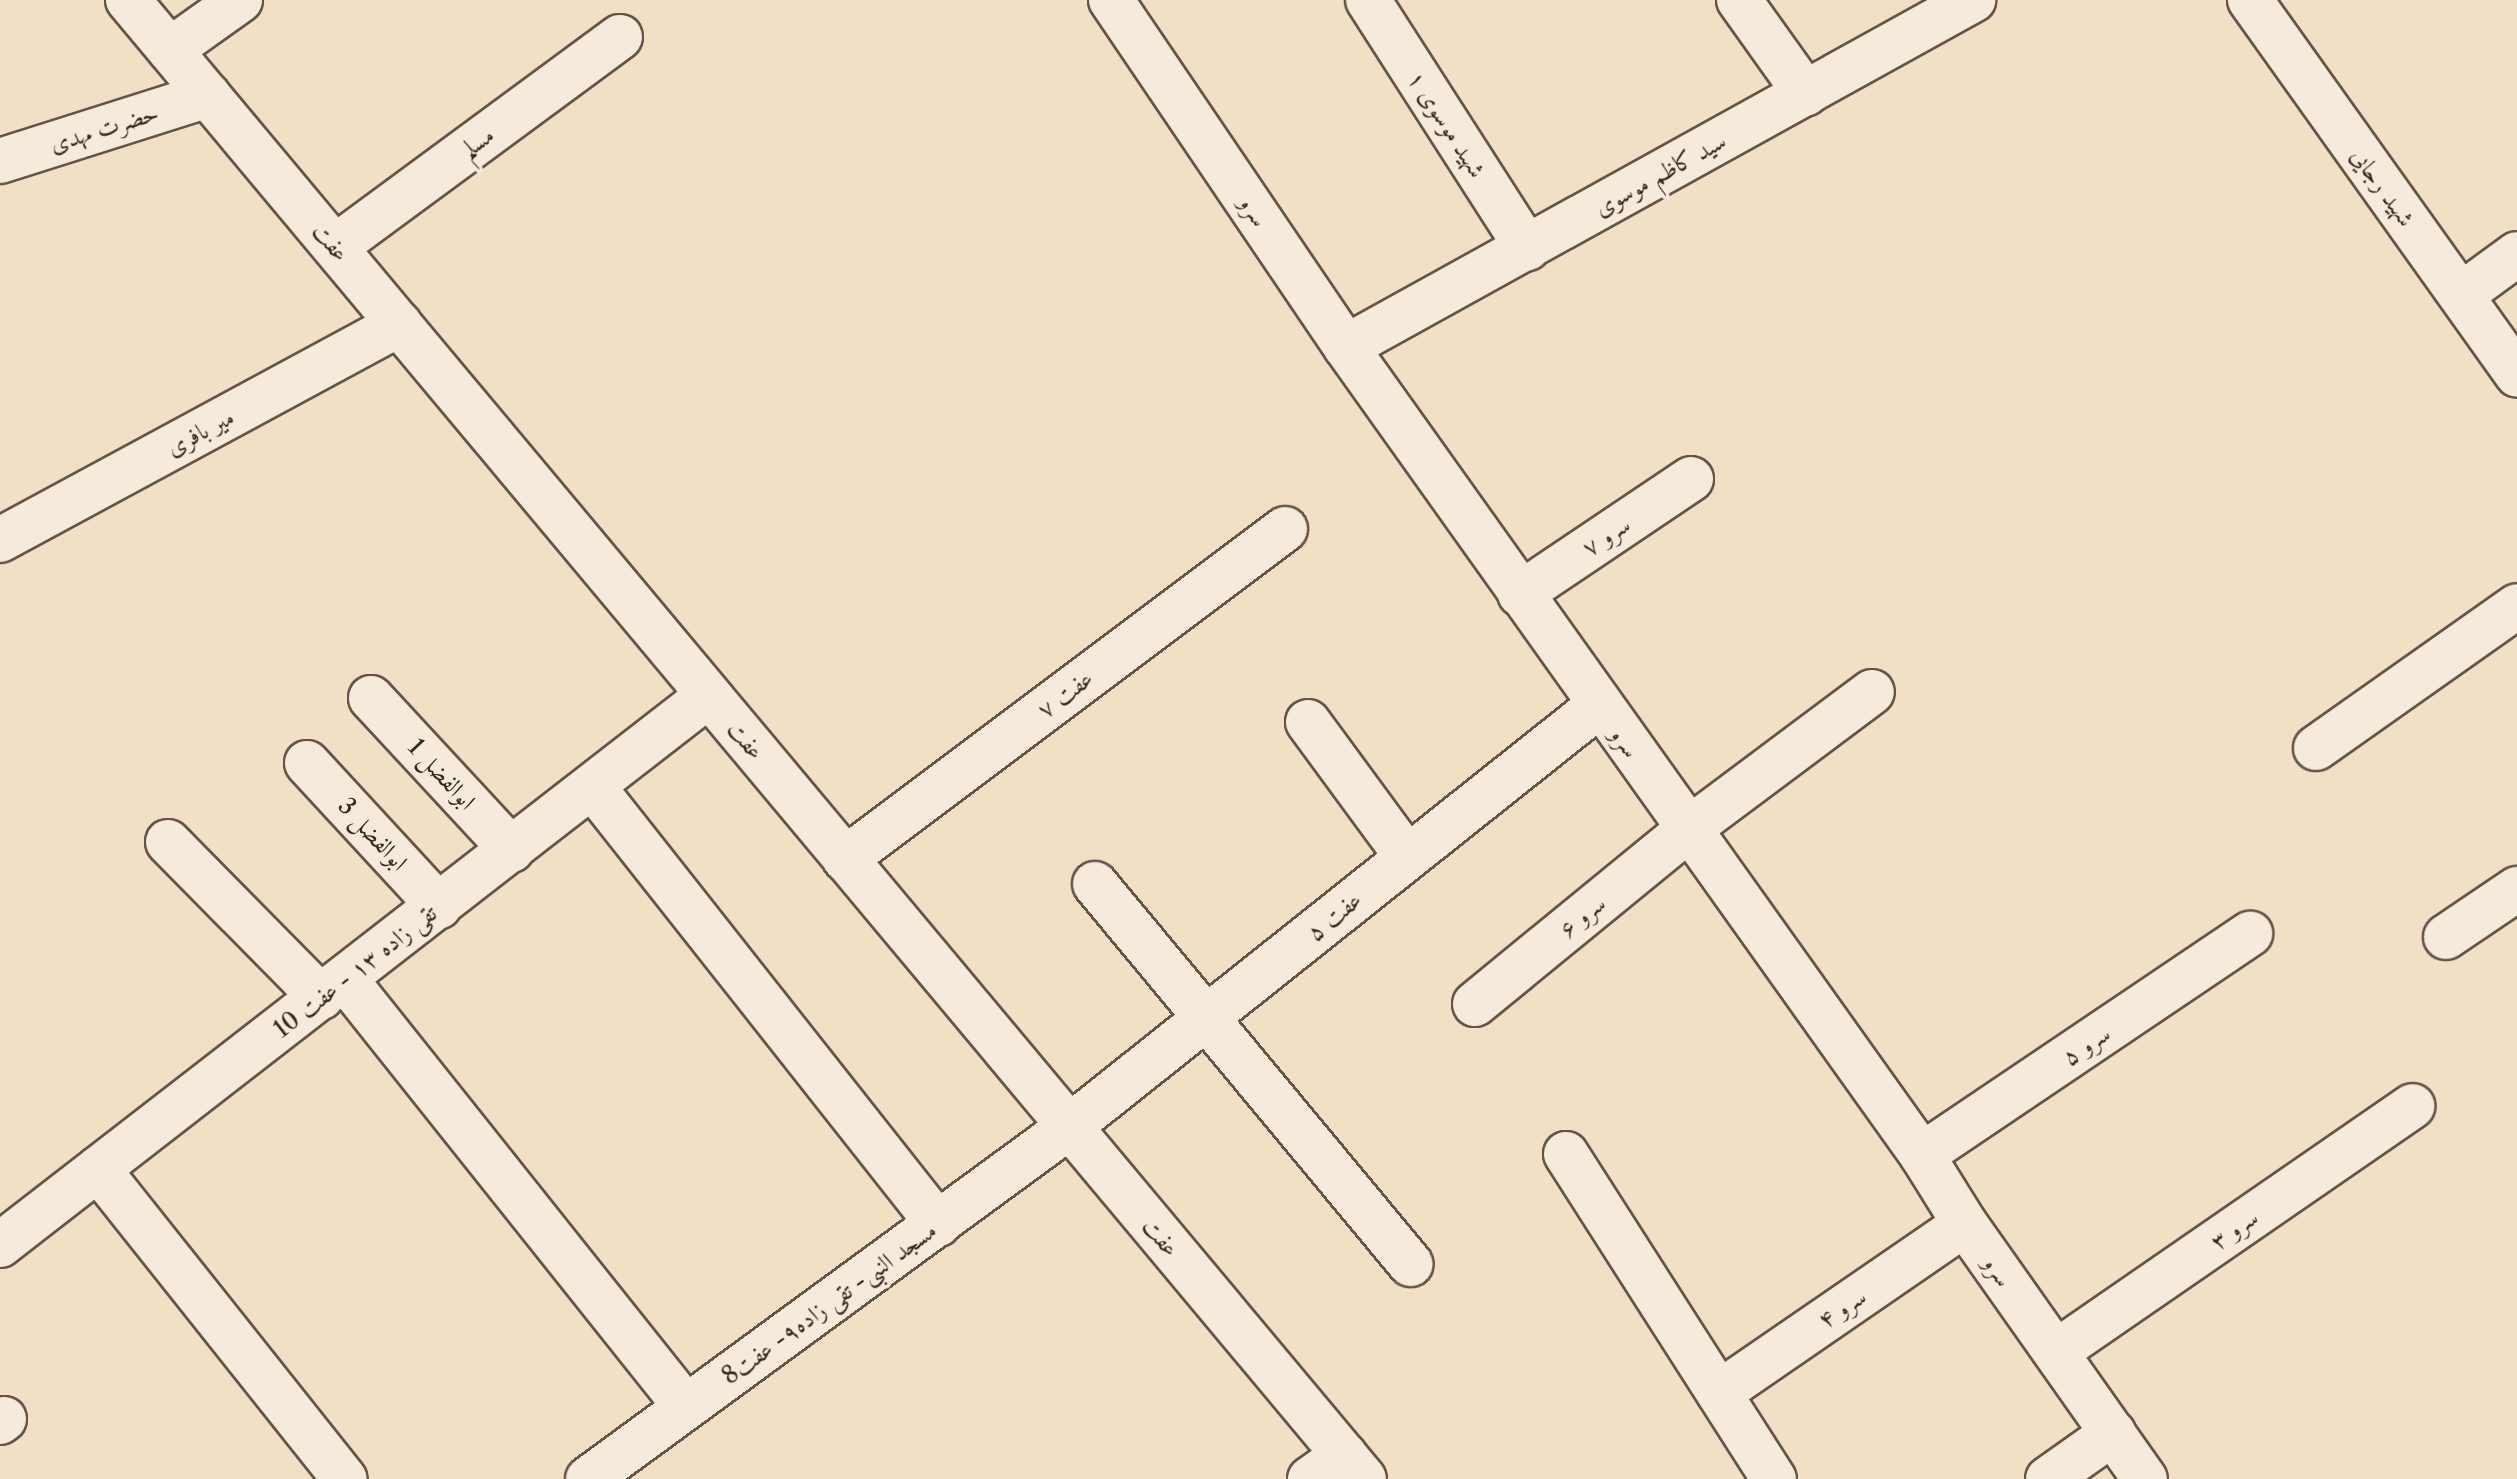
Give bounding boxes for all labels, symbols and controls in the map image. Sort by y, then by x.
street label: شهید موسوی ۱ [1402,65,1492,183]
street label: حضرت مهدی [46,98,162,158]
street label: مسلم [455,120,499,164]
street label: سید کاظم موسوی [1589,126,1731,222]
street label: شهید رجایی [2345,142,2421,232]
street label: سرو [1233,190,1275,232]
street label: عفت [307,217,355,267]
street label: میر بافری [161,402,239,462]
street label: سرو ۷ [1577,510,1635,562]
street label: عفت ۷ [1032,664,1098,724]
street label: عفت [722,715,770,765]
street label: سرو [1604,721,1646,763]
street label: ابوالفضل 1 [402,733,482,815]
street label: ابوالفضل 3 [332,792,414,876]
street label: عفت ۵ [1301,885,1367,947]
street label: سرو ۶ [1553,889,1611,943]
street label: تقی زاده ۱۳ - عفت 10 [268,898,442,1044]
street label: سرو ۵ [2057,1019,2115,1071]
street label: سرو ۳ [2205,1202,2263,1256]
street label: عفت [1137,1212,1185,1262]
street label: مسجد النبی- تقی زاده۹- عفت8 [716,1216,942,1390]
street label: سرو [1977,1250,2019,1292]
street label: سرو ۴ [1813,1282,1871,1334]

